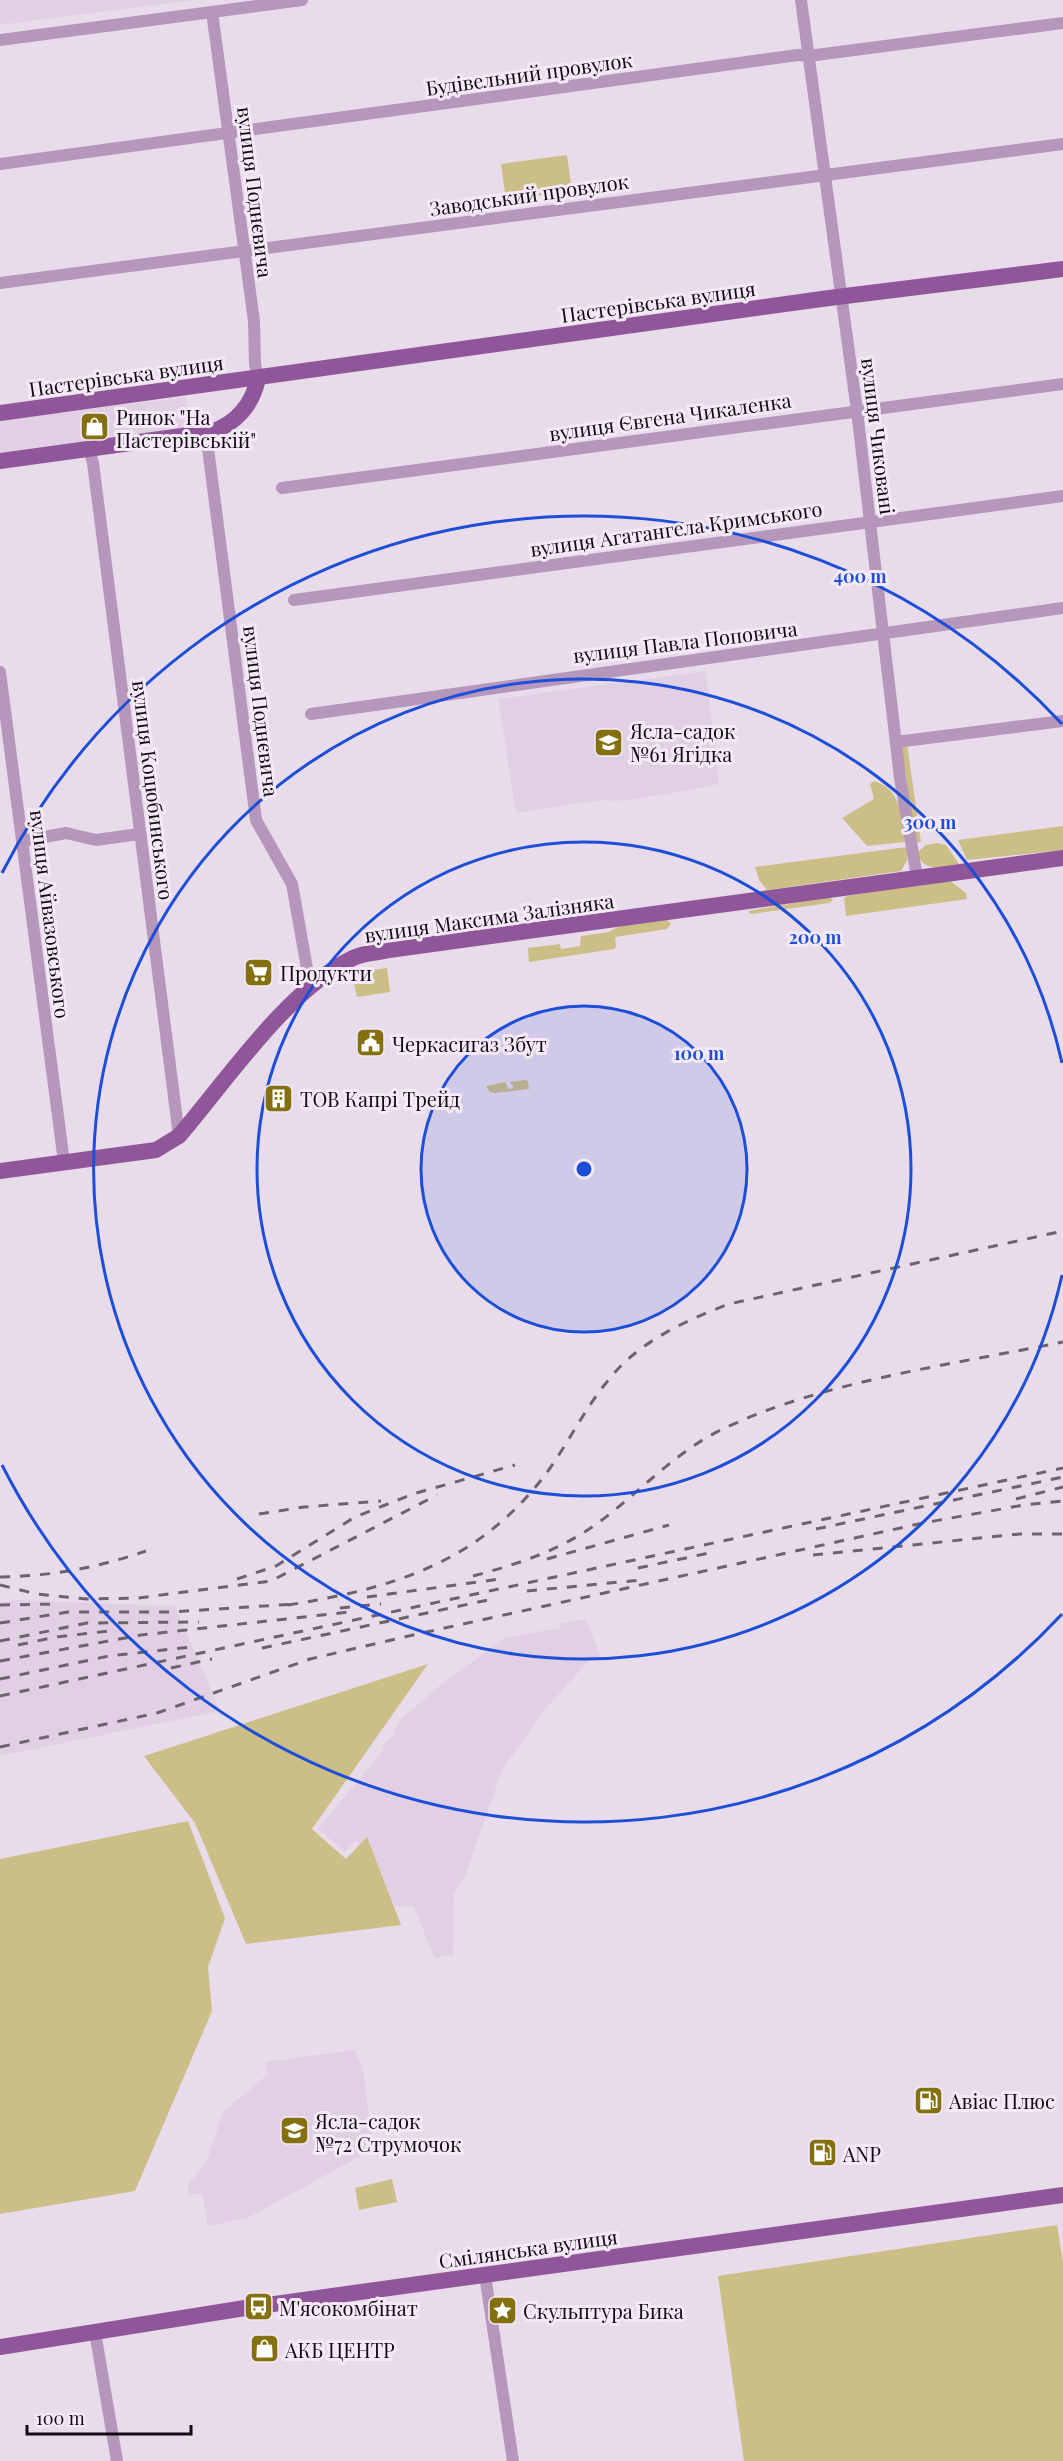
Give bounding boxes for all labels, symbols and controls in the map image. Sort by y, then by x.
street label: Будівельний провулок [424,45,635,101]
street label: вулиця Поднєвича [232,105,280,279]
street label: Заводський провулок [428,167,631,221]
street label: Пастерівська вулиця [559,274,757,328]
street label: Пастерівська вулиця [27,348,225,402]
street label: вулиця Чиковані [856,356,902,516]
street label: вулиця Євгена Чикаленка [547,386,793,446]
place label: Ринок "На Пастерівській" [116,403,256,453]
shop icon: Ринок "На Пастерівській" [79,411,111,443]
street label: вулиця Агатангела Кримського [528,494,824,562]
text: 400 m [833,564,887,588]
street label: вулиця Павла Поповича [571,614,799,668]
street label: вулиця Поднєвича [238,624,286,798]
street label: вулиця Коцюбинського [127,679,181,901]
place label: Ясла-садок №61 Ягідка [629,717,736,767]
school or university icon: Ясла-садок №61 Ягідка [593,726,625,758]
street label: вулиця Айвазовського [25,808,77,1020]
text: 300 m [904,810,957,834]
street label: вулиця Максима Залізняка [362,886,616,948]
text: 200 m [788,925,842,949]
supermarket icon: Продукти [243,956,275,988]
place label: Продукти [280,959,372,986]
public building icon: Черкасигаз Збут [355,1027,387,1059]
place label: Черкасигаз Збут [392,1030,547,1057]
text: 100 m [674,1041,725,1065]
building icon: ТОВ Капрі Трейд [263,1082,295,1114]
place label: ТОВ Капрі Трейд [300,1085,460,1112]
centre of rings [574,1159,594,1179]
fuel station icon: Авіас Плюс [912,2084,944,2116]
place label: Авіас Плюс [948,2087,1055,2114]
place label: Ясла-садок №72 Струмочок [314,2107,462,2157]
school or university icon: Ясла-садок №72 Струмочок [278,2115,310,2147]
fuel station icon: ANP [806,2137,838,2169]
place label: ANP [842,2140,881,2167]
street label: Смілянська вулиця [437,2222,619,2274]
bus stop icon: М'ясокомбінат [242,2291,274,2323]
place label: М'ясокомбінат [279,2294,418,2321]
place icon: Cкульптура Бика [486,2294,518,2326]
place label: Cкульптура Бика [523,2297,684,2324]
shop icon: АКБ ЦЕНТР [248,2333,280,2365]
place label: АКБ ЦЕНТР [284,2336,395,2363]
scale bar [27,2398,190,2436]
text: 100 m [36,2406,85,2430]

